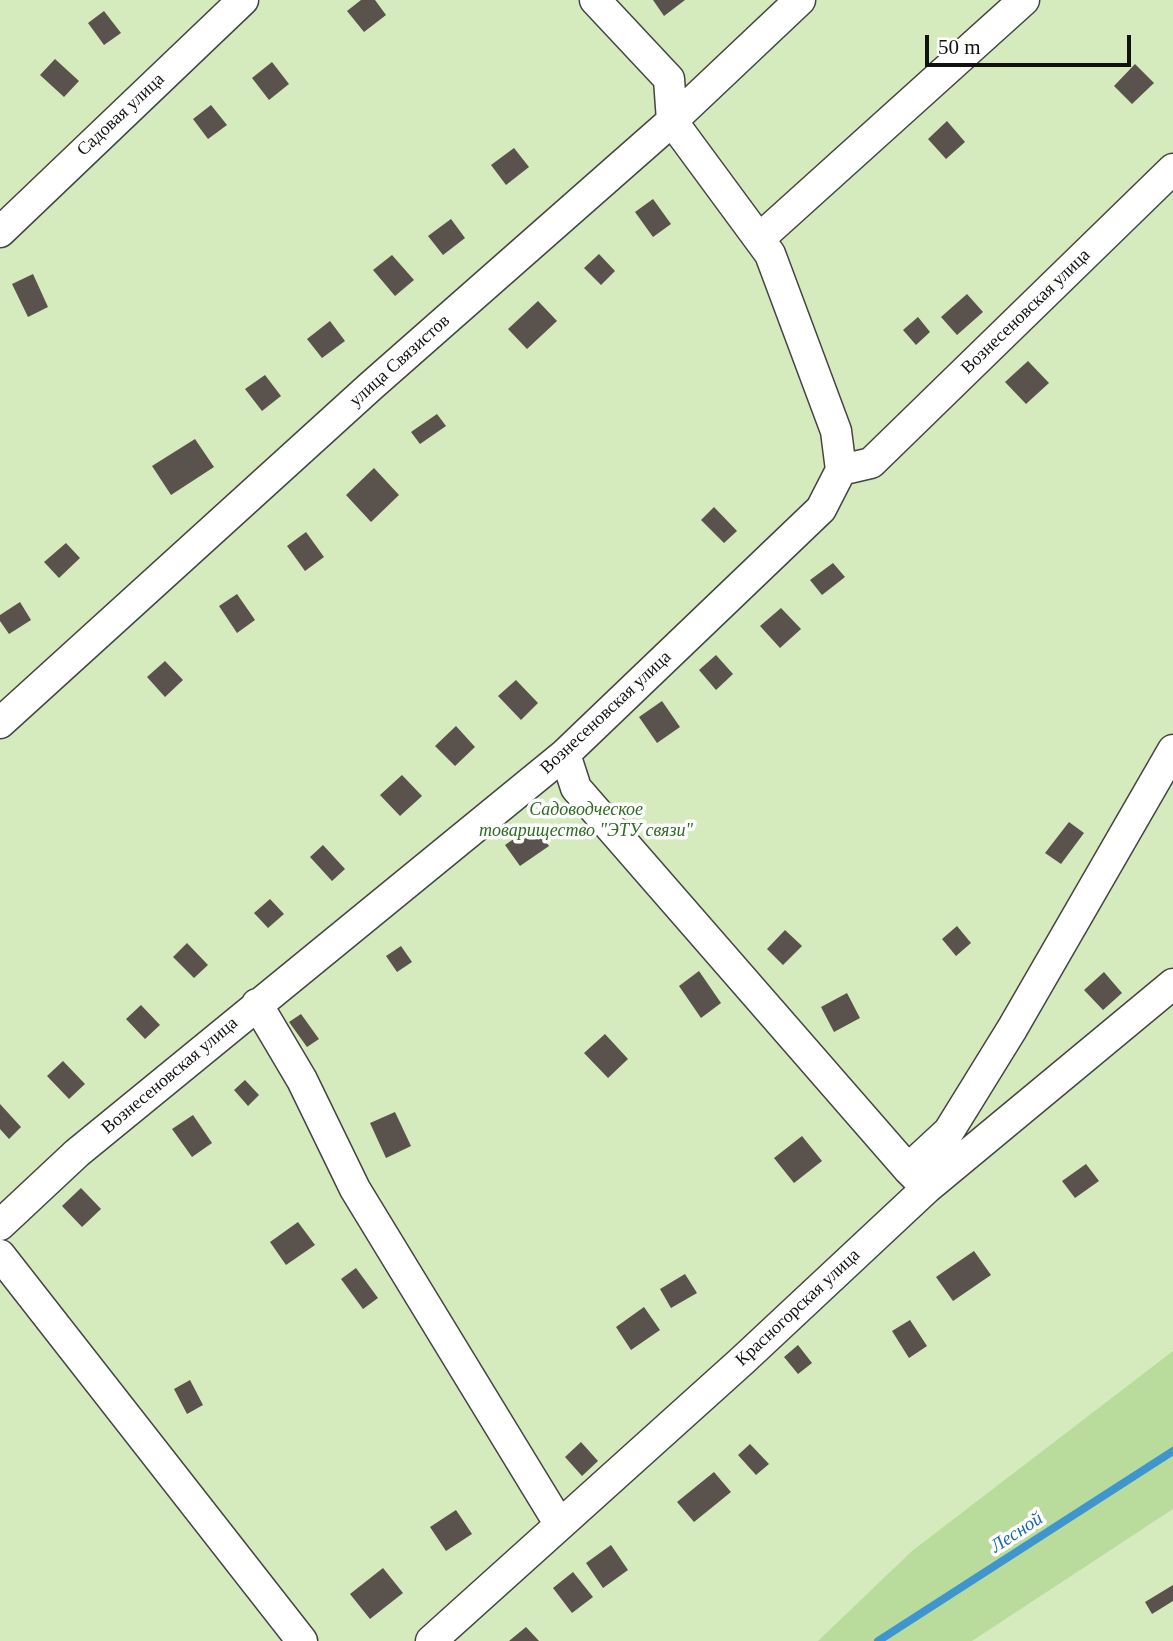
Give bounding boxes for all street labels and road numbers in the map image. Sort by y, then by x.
street label: Садовая улица [73,69,169,161]
street label: Вознесеновская улица [957,245,1095,379]
street label: улица Связистов [345,310,455,412]
street label: Вознесеновская улица [536,647,676,779]
street label: Вознесеновская улица [98,1013,242,1139]
street label: Красногорская улица [731,1245,865,1371]

